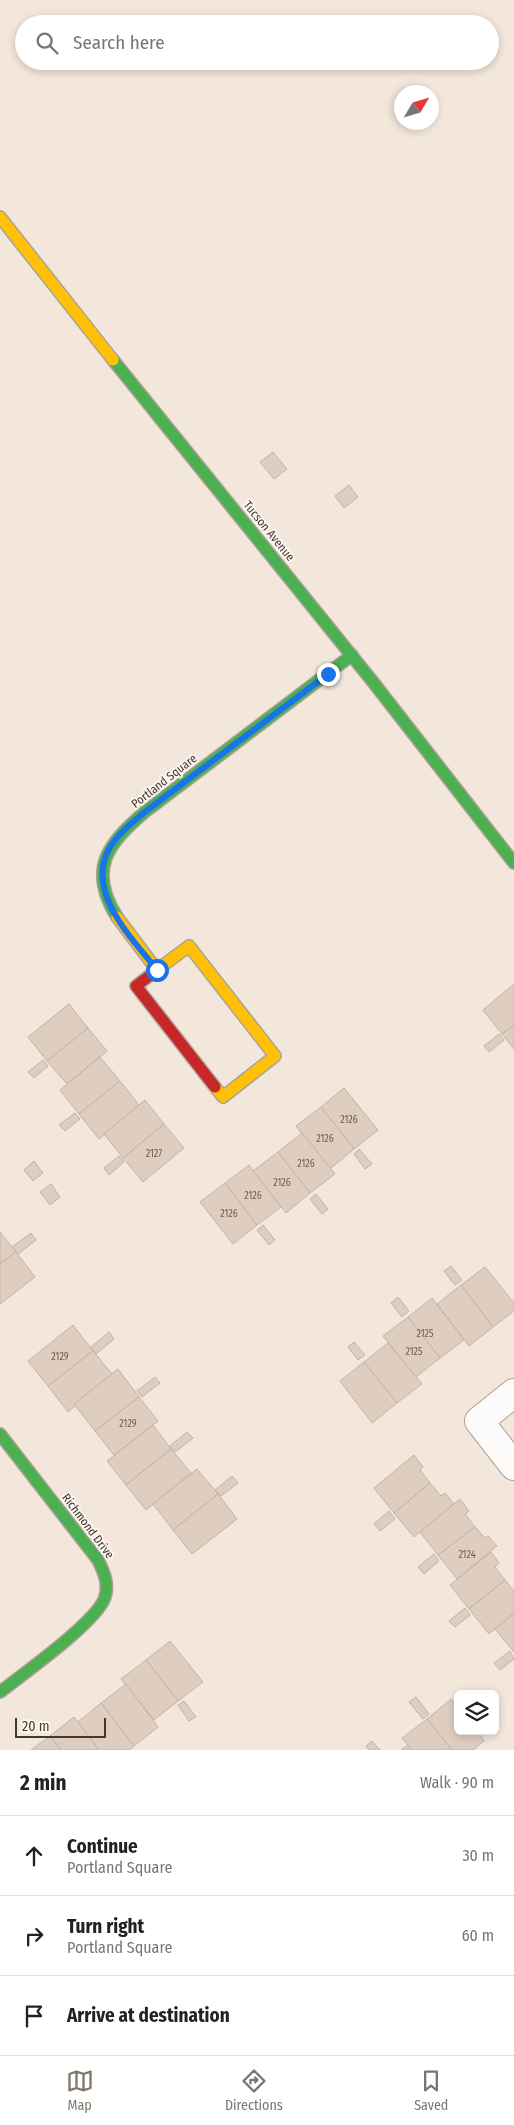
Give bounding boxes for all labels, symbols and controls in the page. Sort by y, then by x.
search box [15,15,499,70]
icon: search [33,29,61,57]
text: Search here [73,31,165,54]
north arrow [394,85,439,130]
street label: Tucson Avenue [241,498,297,564]
route end [317,663,340,686]
street label: Portland Square [129,751,200,811]
route start [146,959,169,982]
house number: 2126 [340,1114,358,1126]
house number: 2126 [316,1133,334,1145]
house number: 2127 [146,1148,162,1160]
house number: 2126 [297,1158,315,1170]
house number: 2126 [273,1177,291,1189]
house number: 2126 [244,1190,262,1202]
house number: 2126 [220,1208,238,1220]
house number: 2125 [416,1328,434,1340]
house number: 2125 [405,1346,423,1358]
house number: 2129 [51,1351,69,1363]
house number: 2129 [119,1418,137,1430]
street label: Richmond Drive [59,1491,117,1561]
house number: 2124 [458,1549,476,1561]
map controls [454,1690,499,1735]
button: layers [454,1690,499,1735]
scale bar [15,1715,106,1738]
text: 20 m [22,1718,50,1735]
text: 2 min [20,1770,67,1796]
text: Walk · 90 m [420,1773,494,1792]
text: Continue [67,1835,138,1858]
icon: ahead [20,1842,48,1870]
text: 30 m [462,1846,494,1865]
text: Portland Square [67,1858,172,1877]
text: Turn right [67,1915,144,1938]
icon: right [20,1922,48,1950]
text: 60 m [462,1926,494,1945]
text: Portland Square [67,1938,172,1957]
icon: arrive [20,2002,48,2030]
text: Arrive at destination [67,2004,230,2027]
tab: Map [66,2067,94,2114]
tab: Directions [225,2067,283,2114]
tab: Saved [414,2067,448,2114]

